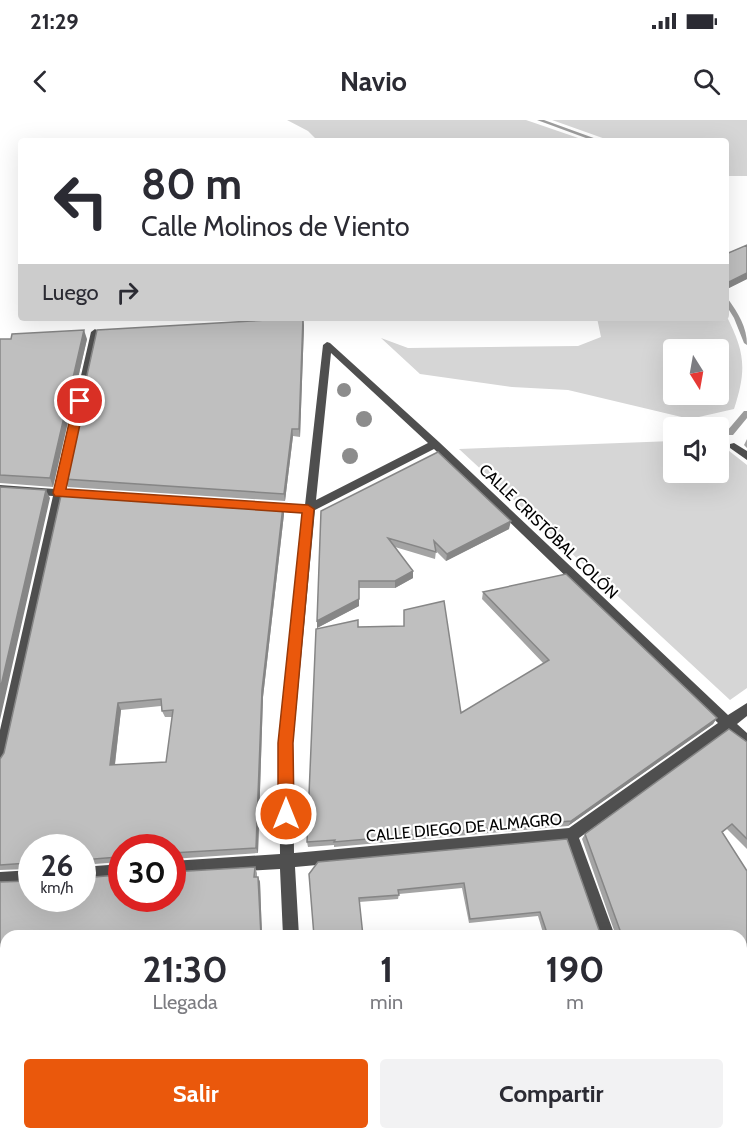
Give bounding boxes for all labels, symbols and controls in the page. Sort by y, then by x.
text: 21:29 [30,8,79,35]
icon: back [24,65,57,98]
text: Navio [340,65,407,98]
icon: search [690,65,723,98]
text: 80 m [141,158,242,210]
icon: left [42,162,120,240]
text: Calle Molinos de Viento [141,210,410,243]
icon: right [111,276,144,309]
text: Luego [42,279,99,306]
north arrow [663,339,729,405]
map controls [663,339,729,483]
pin [54,375,105,426]
icon: arrive [63,384,96,417]
button: sound [663,417,729,483]
street label: CALLE CRISTÓBAL COLÓN [475,460,622,603]
position arrow [254,782,318,846]
street label: CALLE DIEGO DE ALMAGRO [365,809,563,846]
speed limit sign: 30 [108,834,186,912]
text: 26 [41,847,73,884]
text: km/h [41,879,73,897]
text: 21:30 [142,947,228,991]
text: 1 [380,947,393,991]
text: 190 [546,947,605,991]
text: Llegada [152,990,218,1014]
text: min [370,990,403,1014]
text: m [566,990,584,1014]
button: Salir [24,1059,368,1128]
button: Compartir [380,1059,723,1128]

